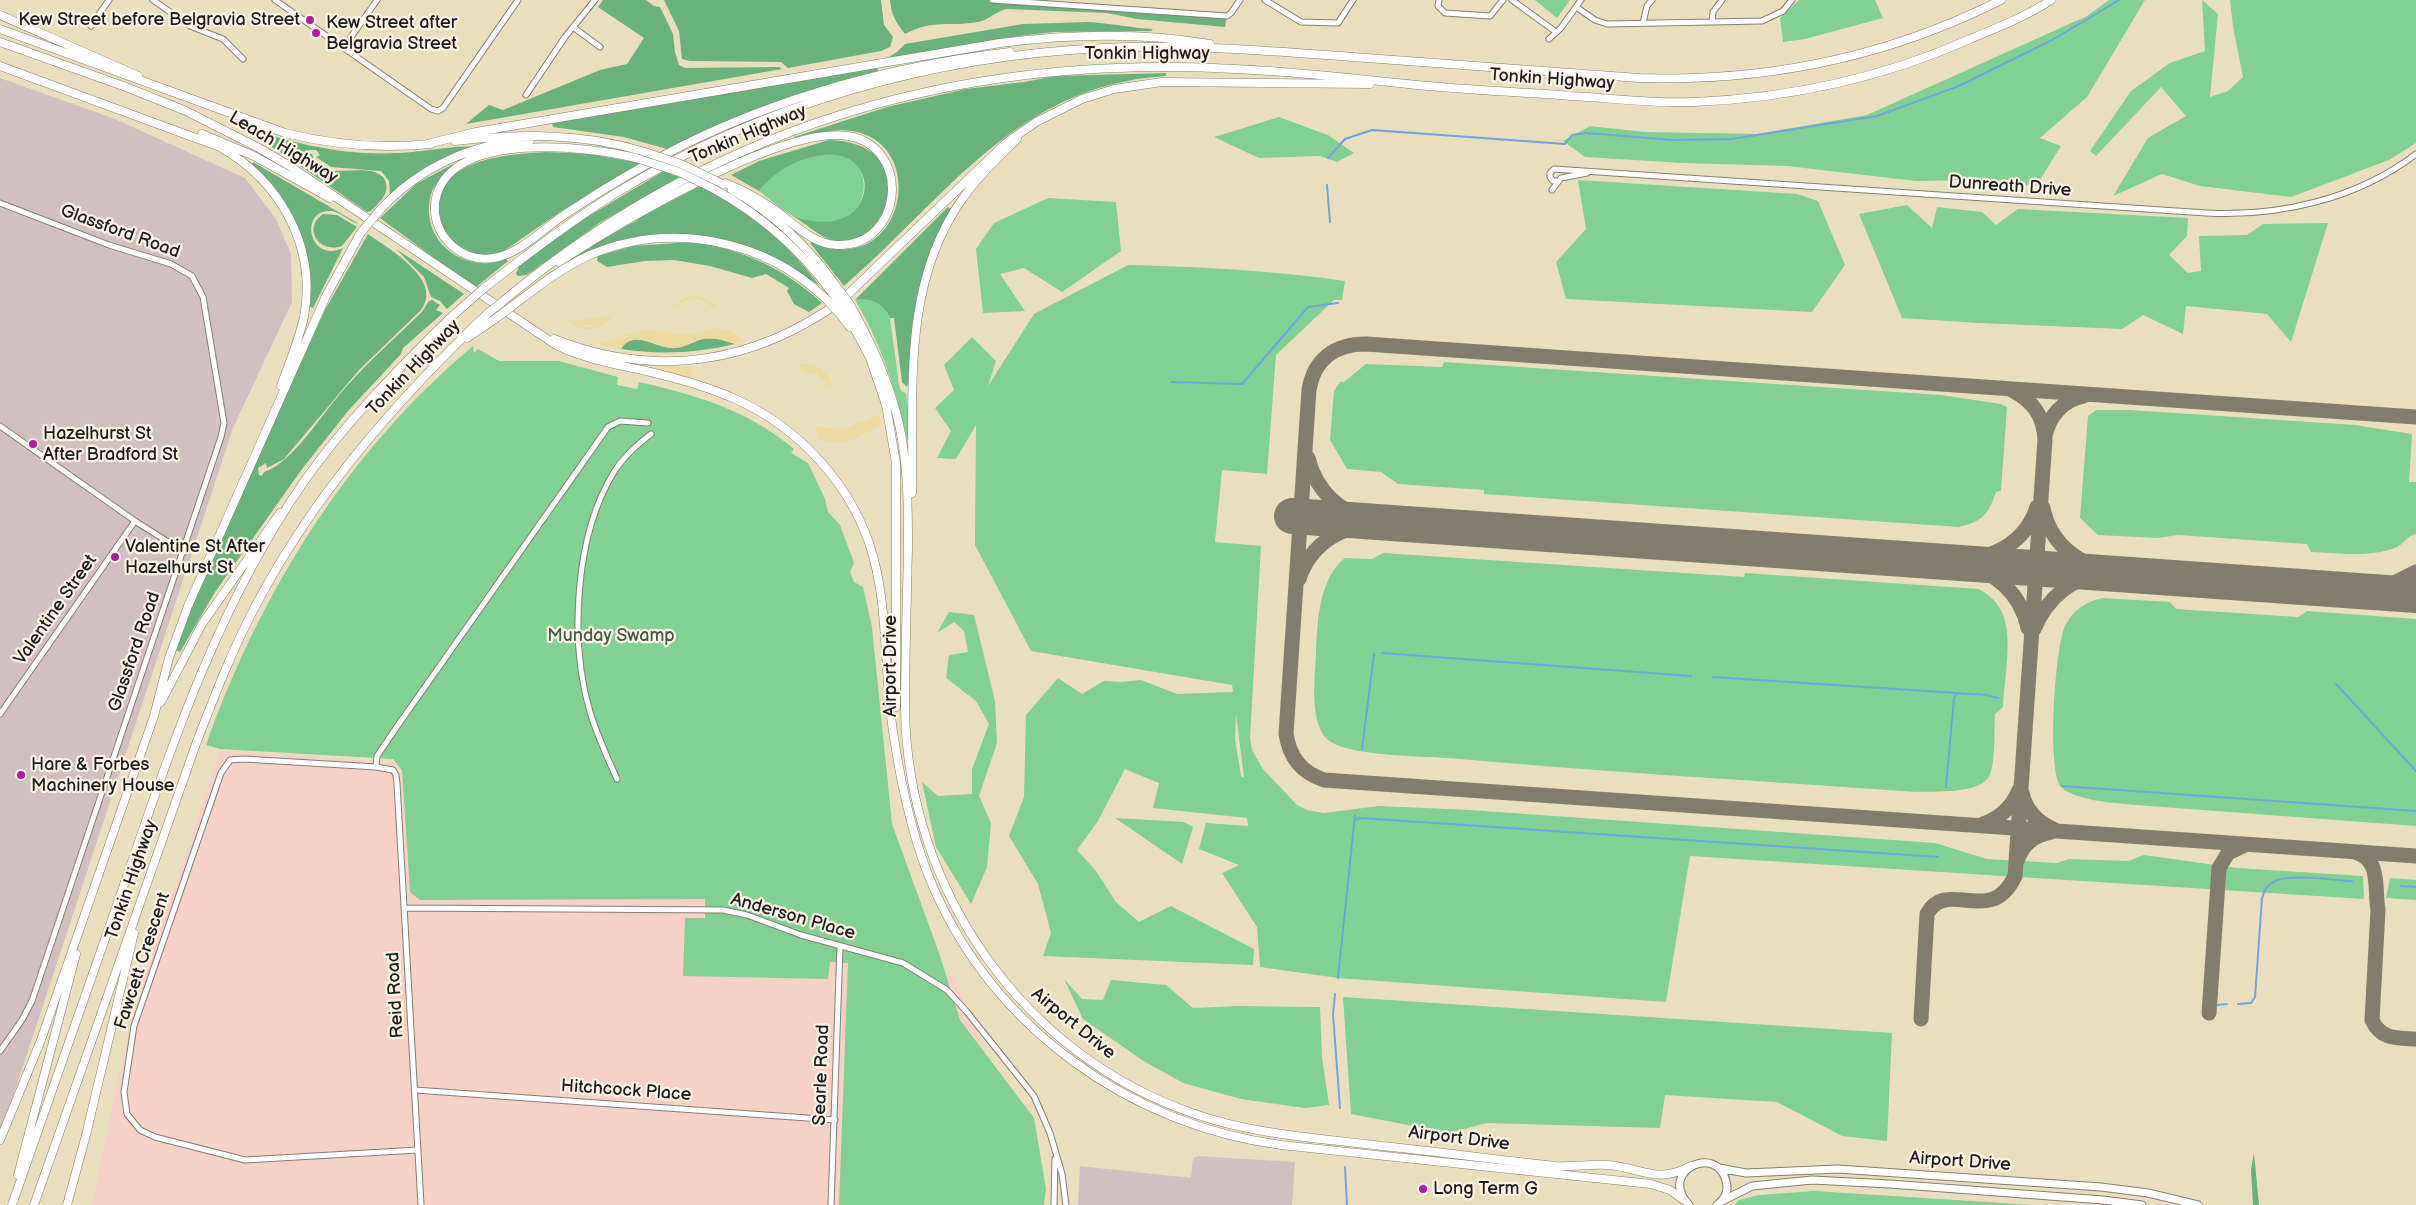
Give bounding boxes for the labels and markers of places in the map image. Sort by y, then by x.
place label: Kew Street before Belgravia Street [18,9,300,31]
place label: Kew Street after Belgravia Street [326,12,457,54]
marker: Kew Street before Belgravia Street [304,14,316,26]
marker: Kew Street after Belgravia Street [310,27,322,39]
place label: Hazelhurst St After Bradford St [43,423,178,466]
marker: Hazelhurst St After Bradford St [27,438,39,450]
place label: Valentine St After Hazelhurst St [125,536,265,578]
marker: Valentine St After Hazelhurst St [109,551,121,563]
place label: Hare & Forbes Machinery House [31,754,174,796]
marker: Hare & Forbes Machinery House [15,769,27,781]
place label: Long Term G [1433,1178,1538,1200]
marker: Long Term G [1417,1183,1429,1195]

